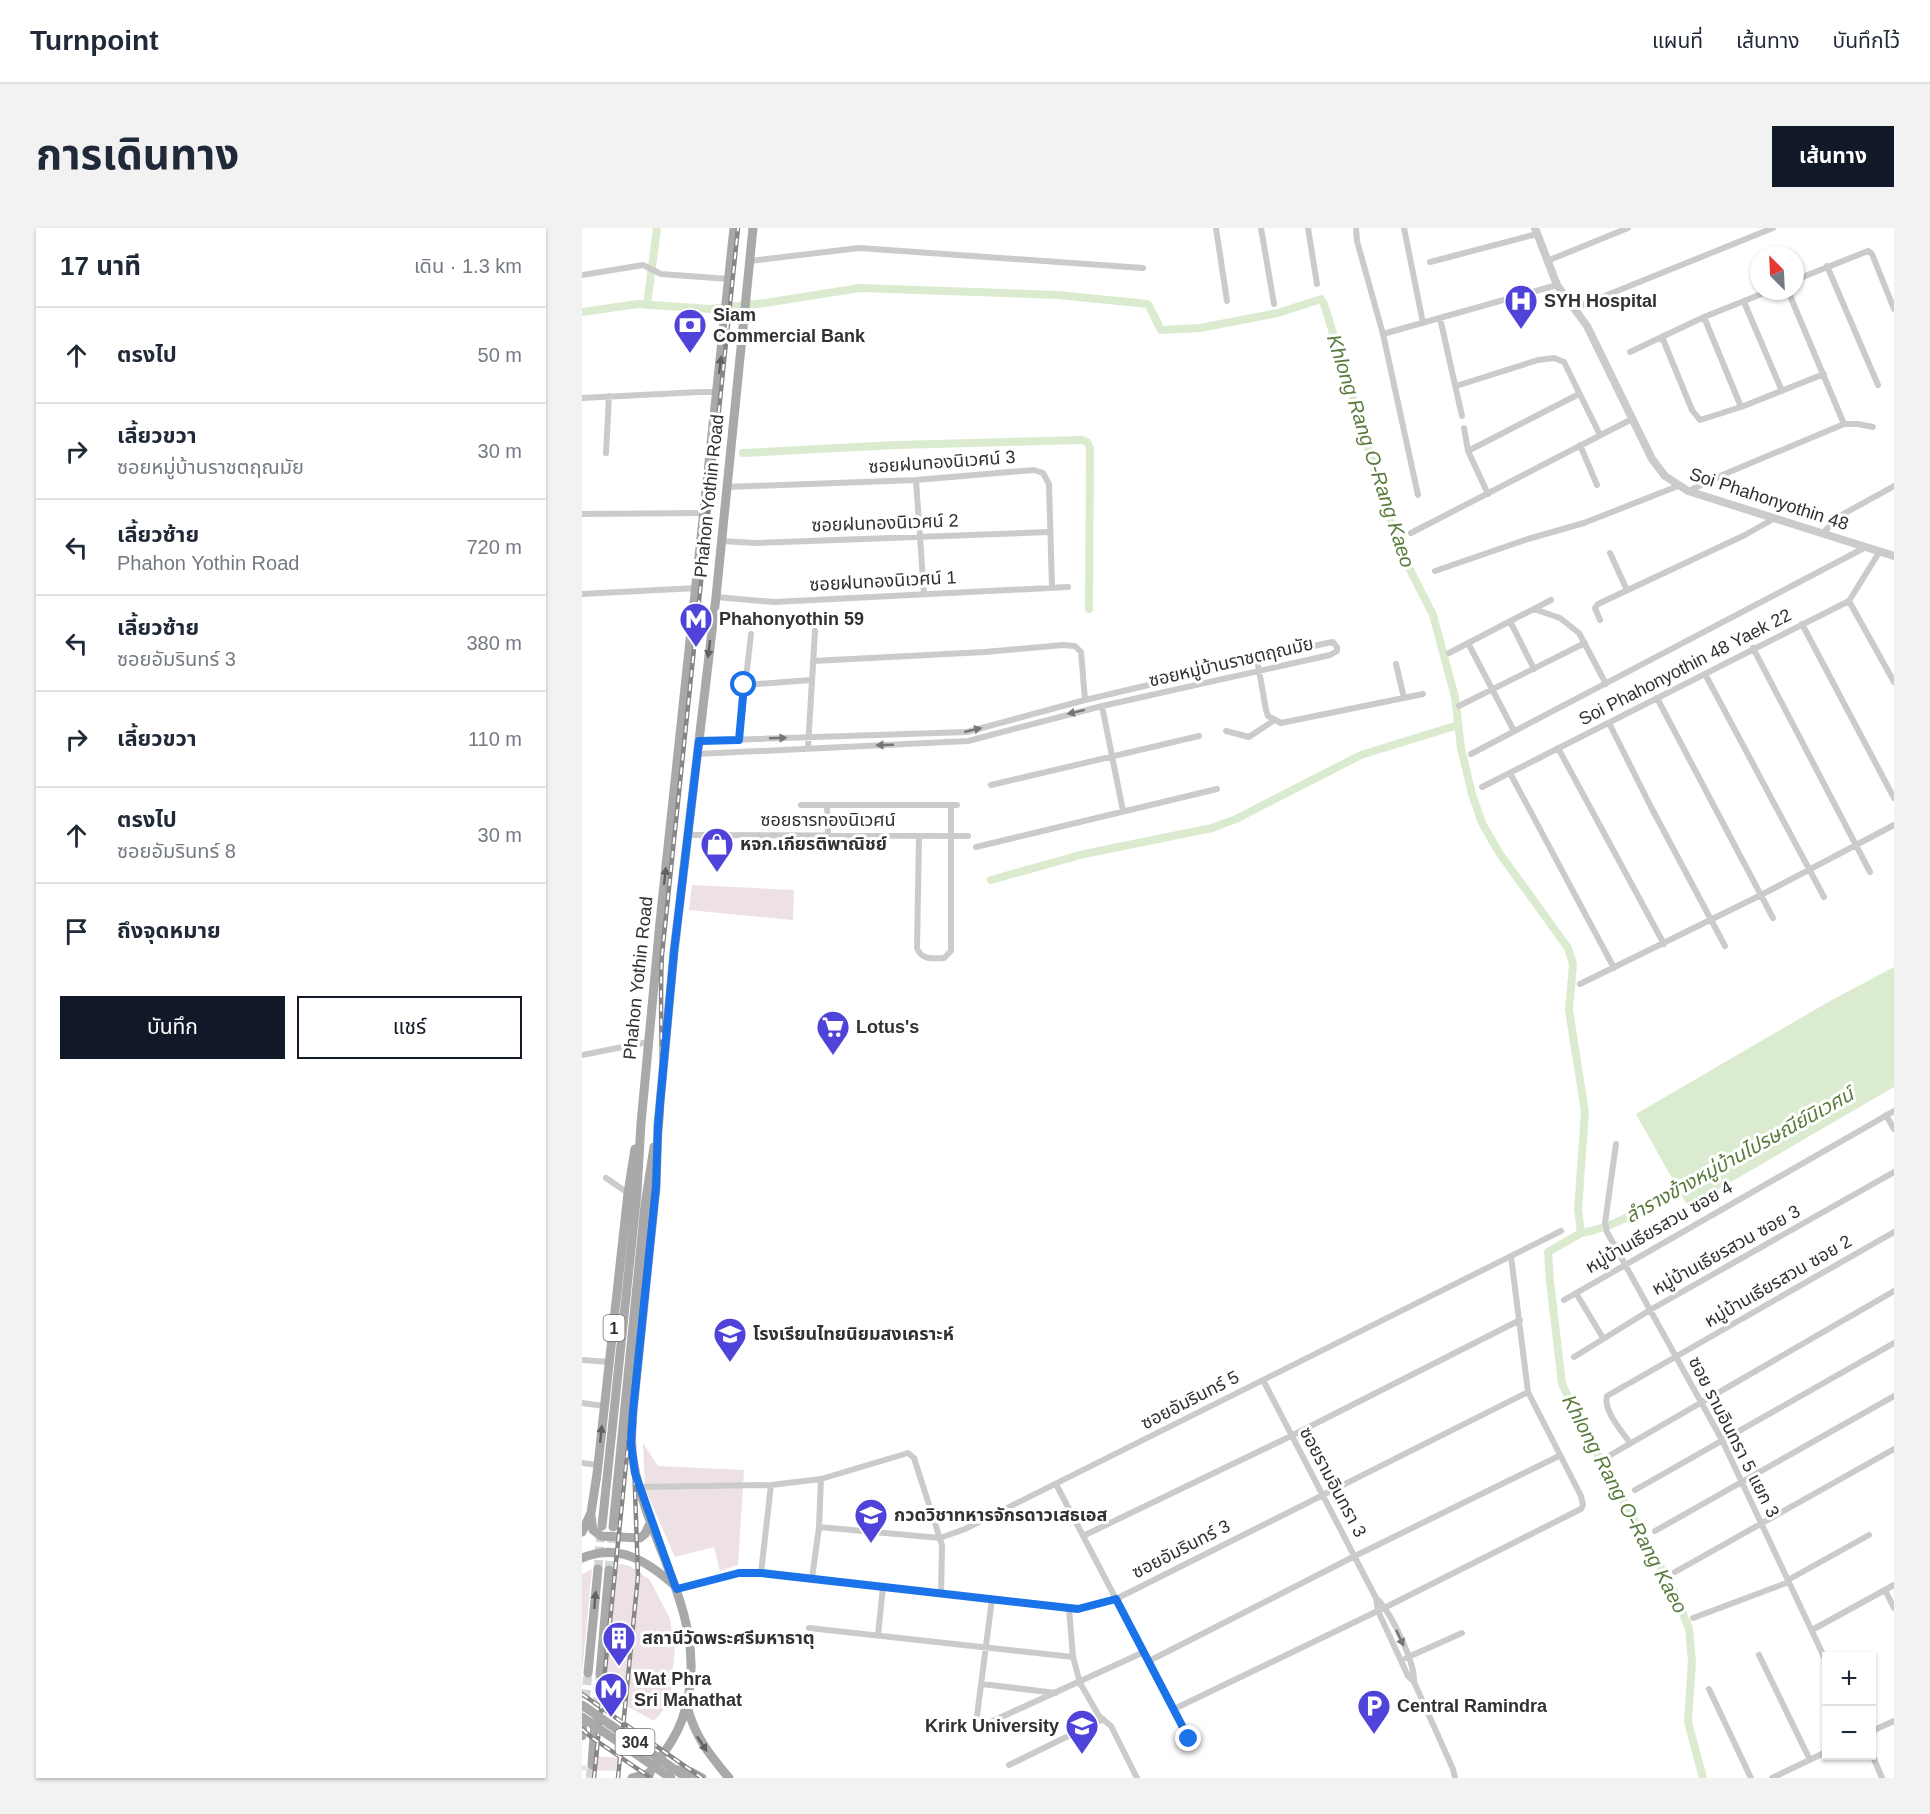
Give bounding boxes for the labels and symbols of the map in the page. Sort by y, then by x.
north arrow [1750,246,1804,300]
hospital icon: SYH Hospital [1503,283,1539,330]
place label: SYH Hospital [1544,291,1657,311]
place label: Siam Commercial Bank [713,305,866,346]
bank icon: Siam Commercial Bank [672,307,708,354]
water label: Khlong Rang O-Rang Kaeo [1323,332,1419,570]
one-way arrow [715,356,725,375]
street label: Phahon Yothin Road [690,413,728,579]
street label: ซอยฝนทองนิเวศน์ 3 [868,447,1016,477]
street label: Soi Phahonyothin 48 [1687,464,1851,534]
street label: ซอยฝนทองนิเวศน์ 2 [811,510,959,536]
street label: ซอยฝนทองนิเวศน์ 1 [809,567,957,595]
metro station icon: Phahonyothin 59 [678,601,714,648]
street label: Soi Phahonyothin 48 Yaek 22 [1576,605,1794,729]
place label: Phahonyothin 59 [719,609,864,629]
street label: ซอยหมู่บ้านราชตฤณมัย [1147,633,1316,693]
one-way arrow [705,639,714,658]
route start [730,671,756,697]
one-way arrow [1067,708,1085,718]
one-way arrow [963,724,982,734]
one-way arrow [768,734,787,743]
one-way arrow [876,740,895,750]
street label: ซอยธารทองนิเวศน์ [760,810,896,830]
shop icon: หจก.เกียรติพาณิชย์ [699,826,735,873]
place label: หจก.เกียรติพาณิชย์ [740,834,887,854]
one-way arrow [660,867,670,886]
street label: Phahon Yothin Road [619,895,657,1061]
supermarket icon: Lotus's [815,1009,851,1056]
place label: Lotus's [856,1017,919,1037]
water label: ลำรางข้างหมู่บ้านไปรษณีย์นิเวศน์ [1621,1081,1861,1229]
street label: หมู่บ้านเธียรสวน ซอย 4 [1582,1177,1737,1279]
street label: หมู่บ้านเธียรสวน ซอย 3 [1648,1201,1805,1301]
street label: หมู่บ้านเธียรสวน ซอย 2 [1701,1231,1856,1333]
road number: 1 [604,1315,624,1341]
school or university icon: โรงเรียนไทยนิยมสงเคราะห์ [712,1316,748,1363]
place label: โรงเรียนไทยนิยมสงเคราะห์ [753,1324,954,1344]
street label: ซอย รามอินทรา 5 แยก 3 [1685,1353,1783,1521]
street label: ซอยอัมรินทร์ 5 [1138,1367,1242,1433]
water label: Khlong Rang O-Rang Kaeo [1558,1391,1692,1617]
street label: ซอยรามอินทรา 3 [1296,1424,1370,1540]
one-way arrow [597,1425,606,1444]
school or university icon: กวดวิชาทหารจักรดาวเสธเอส [853,1497,889,1544]
place label: กวดวิชาทหารจักรดาวเสธเอส [894,1505,1108,1525]
street label: ซอยอัมรินทร์ 3 [1129,1516,1233,1582]
one-way arrow [590,1591,600,1610]
building icon: สถานีวัดพระศรีมหาธาตุ [601,1620,637,1667]
place label: สถานีวัดพระศรีมหาธาตุ [642,1628,815,1649]
one-way arrow [1395,1630,1405,1648]
place label: Wat Phra Sri Mahathat [634,1669,742,1710]
metro station icon: Wat Phra Sri Mahathat [593,1671,629,1718]
parking icon: Central Ramindra [1356,1688,1392,1735]
place label: Central Ramindra [1397,1696,1548,1716]
school or university icon: Krirk University [1064,1708,1100,1755]
place label: Krirk University [925,1716,1059,1736]
route end [1175,1725,1201,1751]
road number: 304 [616,1729,654,1755]
one-way arrow [697,1735,708,1752]

